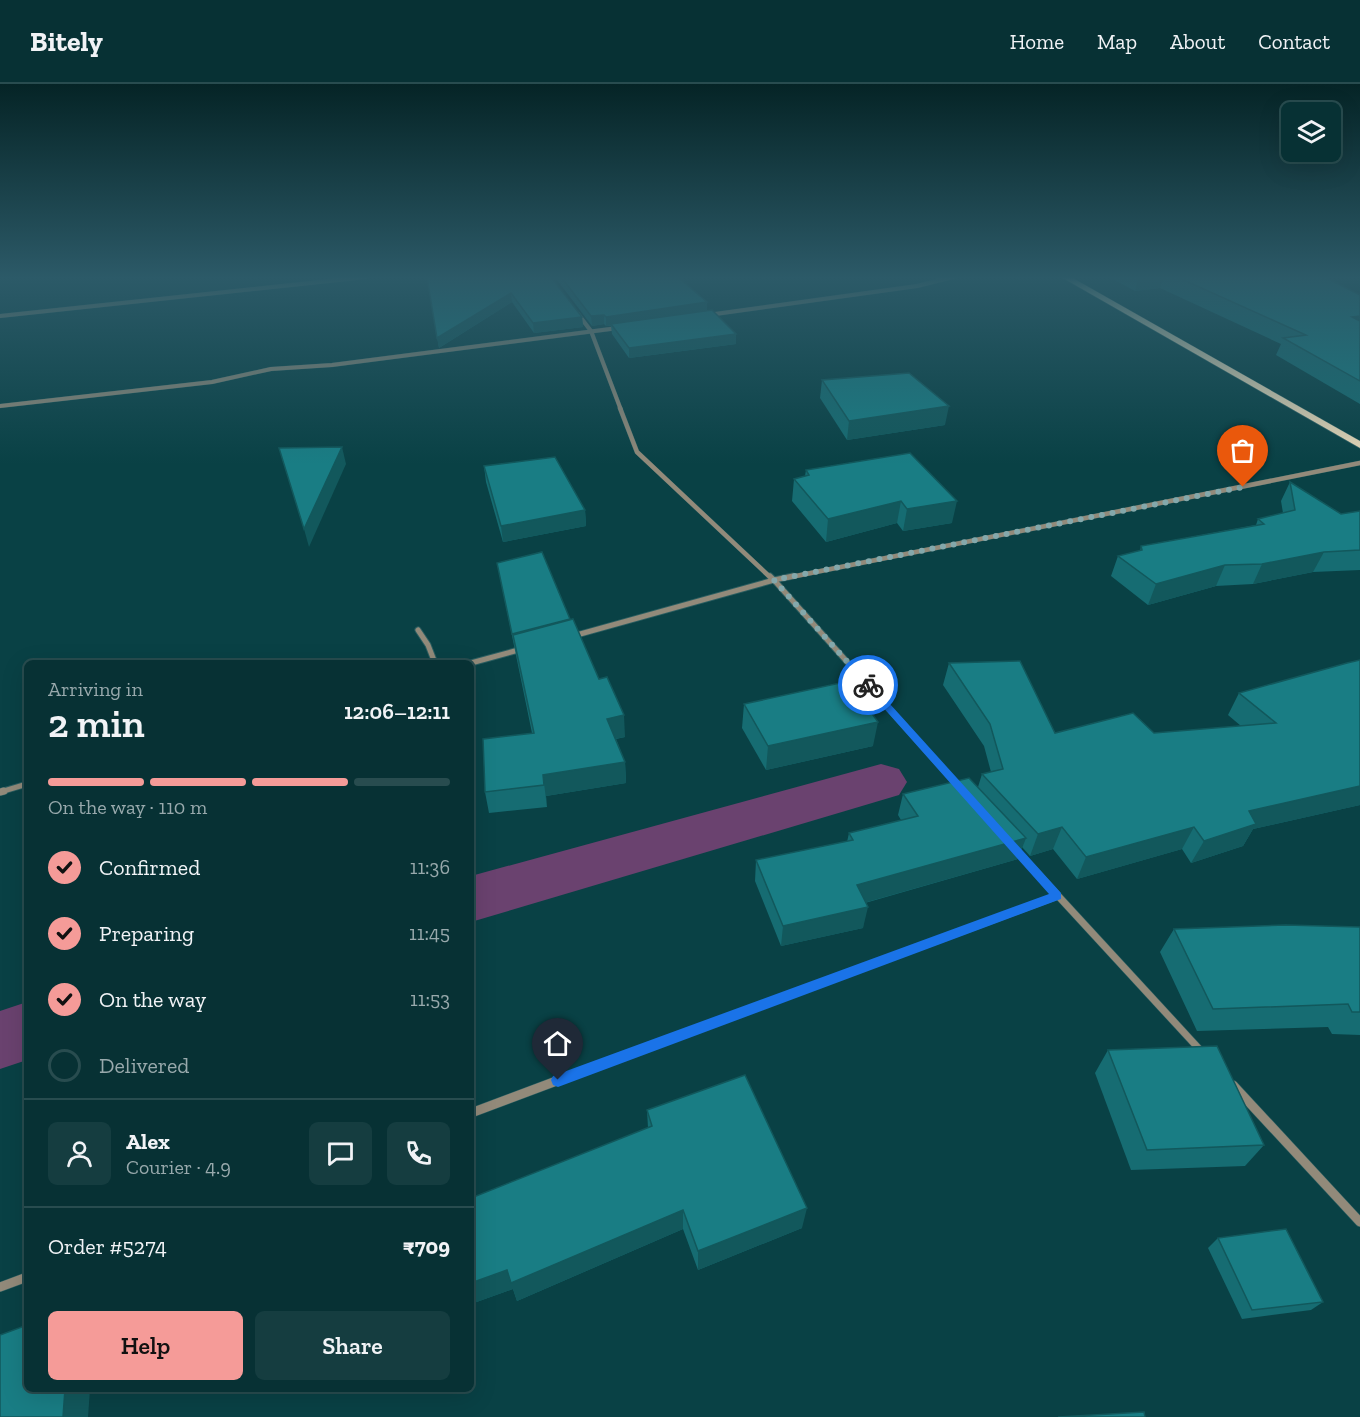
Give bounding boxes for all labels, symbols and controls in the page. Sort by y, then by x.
text: Bitely [30,25,103,58]
text: Home [1010,29,1064,54]
text: Map [1097,29,1137,54]
text: About [1170,29,1225,54]
text: Contact [1258,29,1330,54]
map controls [1281,102,1341,162]
button: layers [1281,102,1341,162]
pin [1217,425,1268,487]
icon: bag [1226,434,1259,467]
courier [838,655,898,715]
icon: bike [852,669,885,702]
text: Arriving in [48,677,143,701]
text: 12:06–12:11 [344,698,450,725]
text: 2 min [48,700,145,747]
text: On the way · 110 m [48,795,207,819]
icon: check [48,851,81,884]
text: Confirmed [99,854,200,881]
text: 11:36 [410,855,450,879]
icon: check [48,917,81,950]
text: Preparing [99,920,194,947]
text: 11:45 [409,921,450,945]
icon: check [48,983,81,1016]
text: On the way [99,986,206,1013]
text: 11:53 [410,987,450,1011]
pin [532,1018,583,1080]
icon: home [541,1027,574,1060]
text: Delivered [99,1052,189,1079]
button: person [48,1122,111,1185]
button: chat [309,1122,372,1185]
button: phone [387,1122,450,1185]
text: Alex [126,1128,170,1155]
text: Courier · 4.9 [126,1155,231,1179]
text: Order #5274 [48,1233,167,1260]
text: ₹709 [403,1233,450,1260]
button: Help [48,1311,243,1380]
button: Share [255,1311,450,1380]

